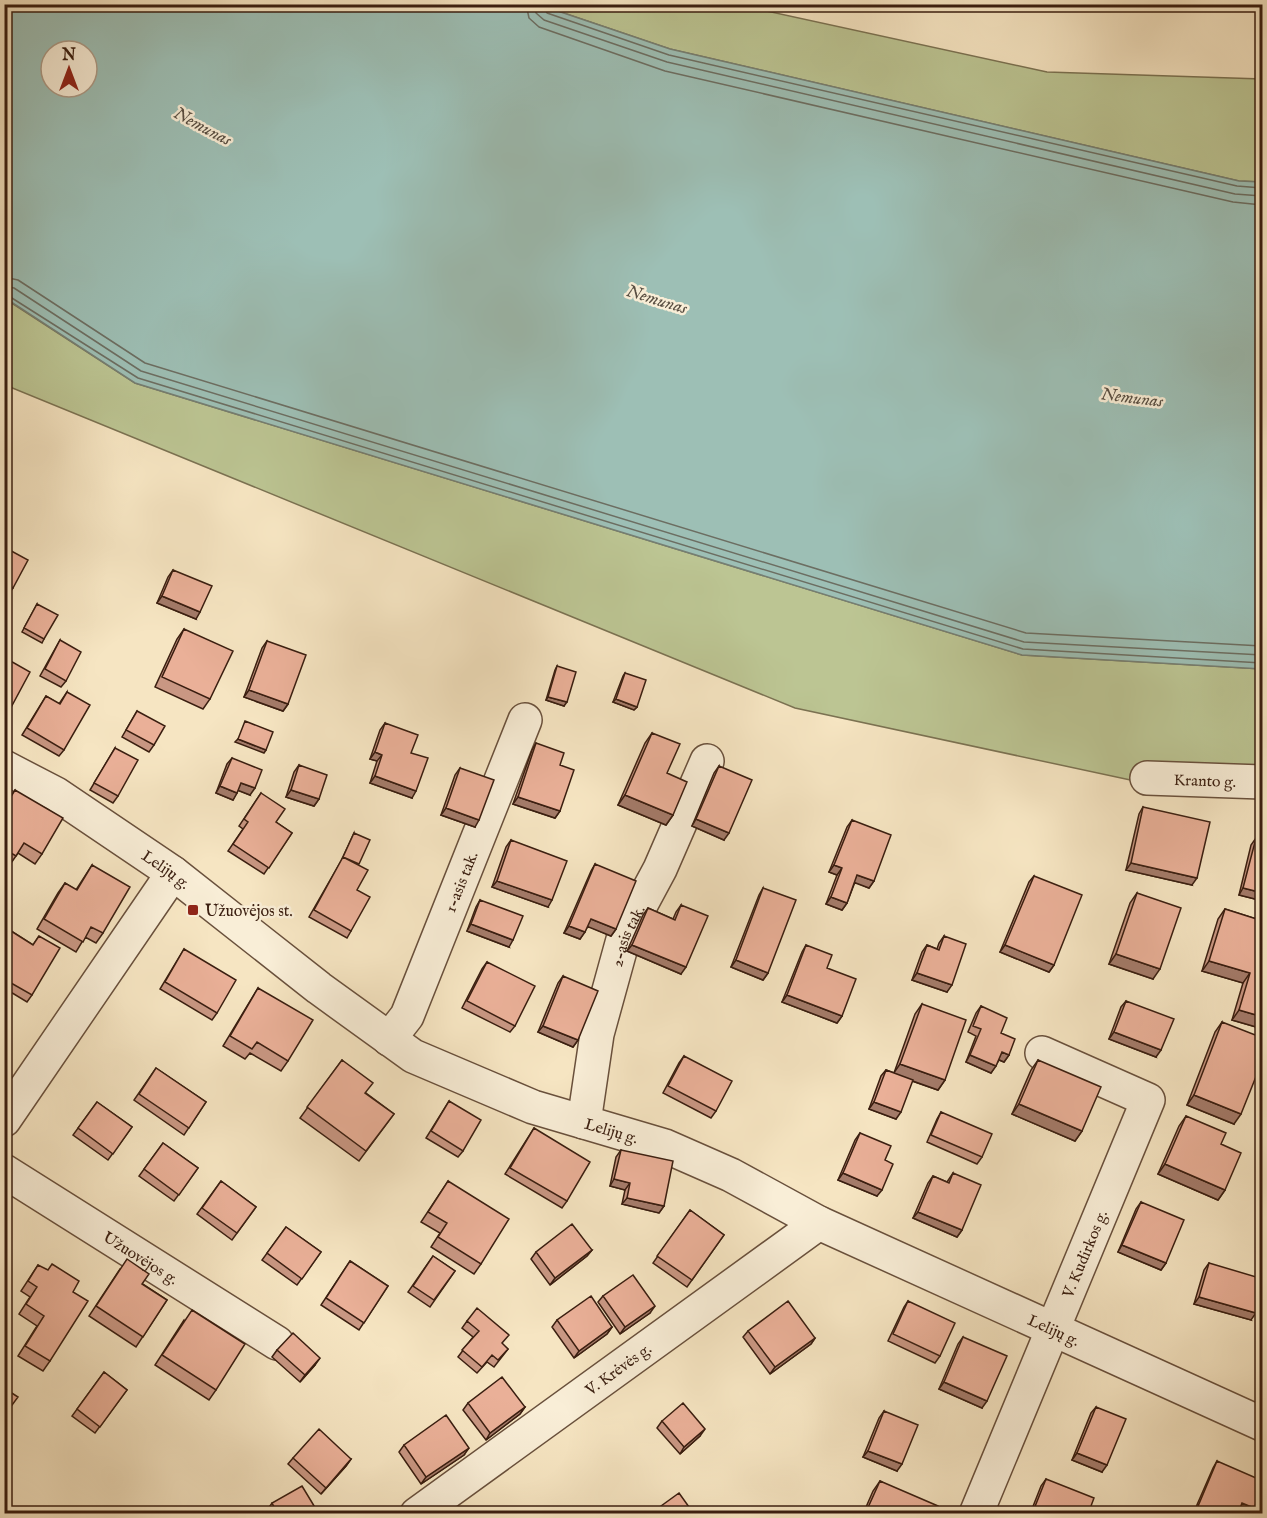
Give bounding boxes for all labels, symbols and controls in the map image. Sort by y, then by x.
north arrow [39,39,99,99]
text: N [61,46,76,66]
water label: Nemunas [169,102,236,153]
water label: Nemunas [623,280,691,321]
water label: Nemunas [1099,383,1165,414]
street label: Kranto g. [1173,771,1236,793]
street label: Lelijų g. [137,847,193,895]
street label: 1-asis tak. [441,849,484,916]
place label: Užuovėjos st. [205,902,293,922]
street label: 2-asis tak. [608,902,651,969]
marker: Užuovėjos st. [186,903,200,917]
street label: Lelijų g. [582,1115,640,1150]
street label: V. Kudirkos g. [1059,1207,1113,1302]
street label: Užuovėjos g. [99,1228,181,1290]
street label: Lelijų g. [1024,1311,1082,1352]
street label: V. Krėvės g. [581,1340,656,1401]

